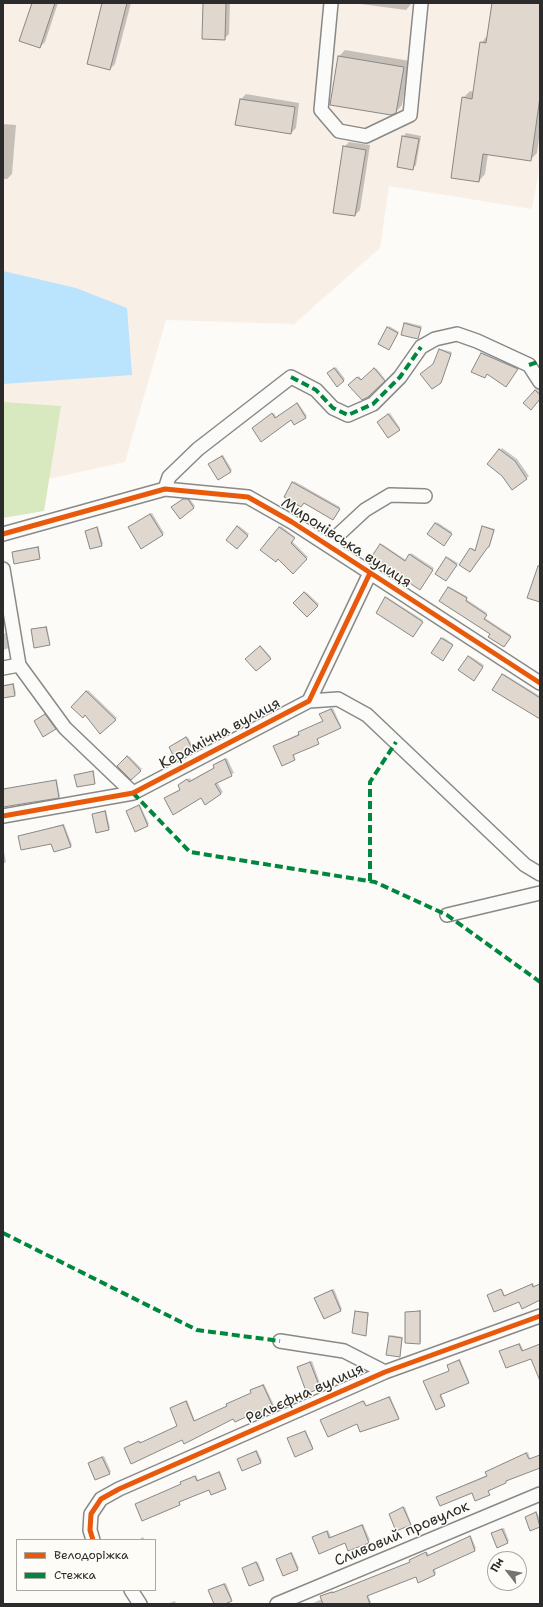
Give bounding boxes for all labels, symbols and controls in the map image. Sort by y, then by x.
street label: Миронівська вулиця [277,494,415,592]
street label: Керамічна вулиця [156,694,284,774]
street label: Рельєфна вулиця [243,1360,367,1428]
street label: Сливовий провулок [332,1497,472,1571]
legend [16,1539,156,1591]
text: Велодоріжка [54,1547,128,1563]
north arrow [487,1551,527,1591]
text: Пн [487,1555,507,1575]
text: Стежка [54,1567,96,1583]

